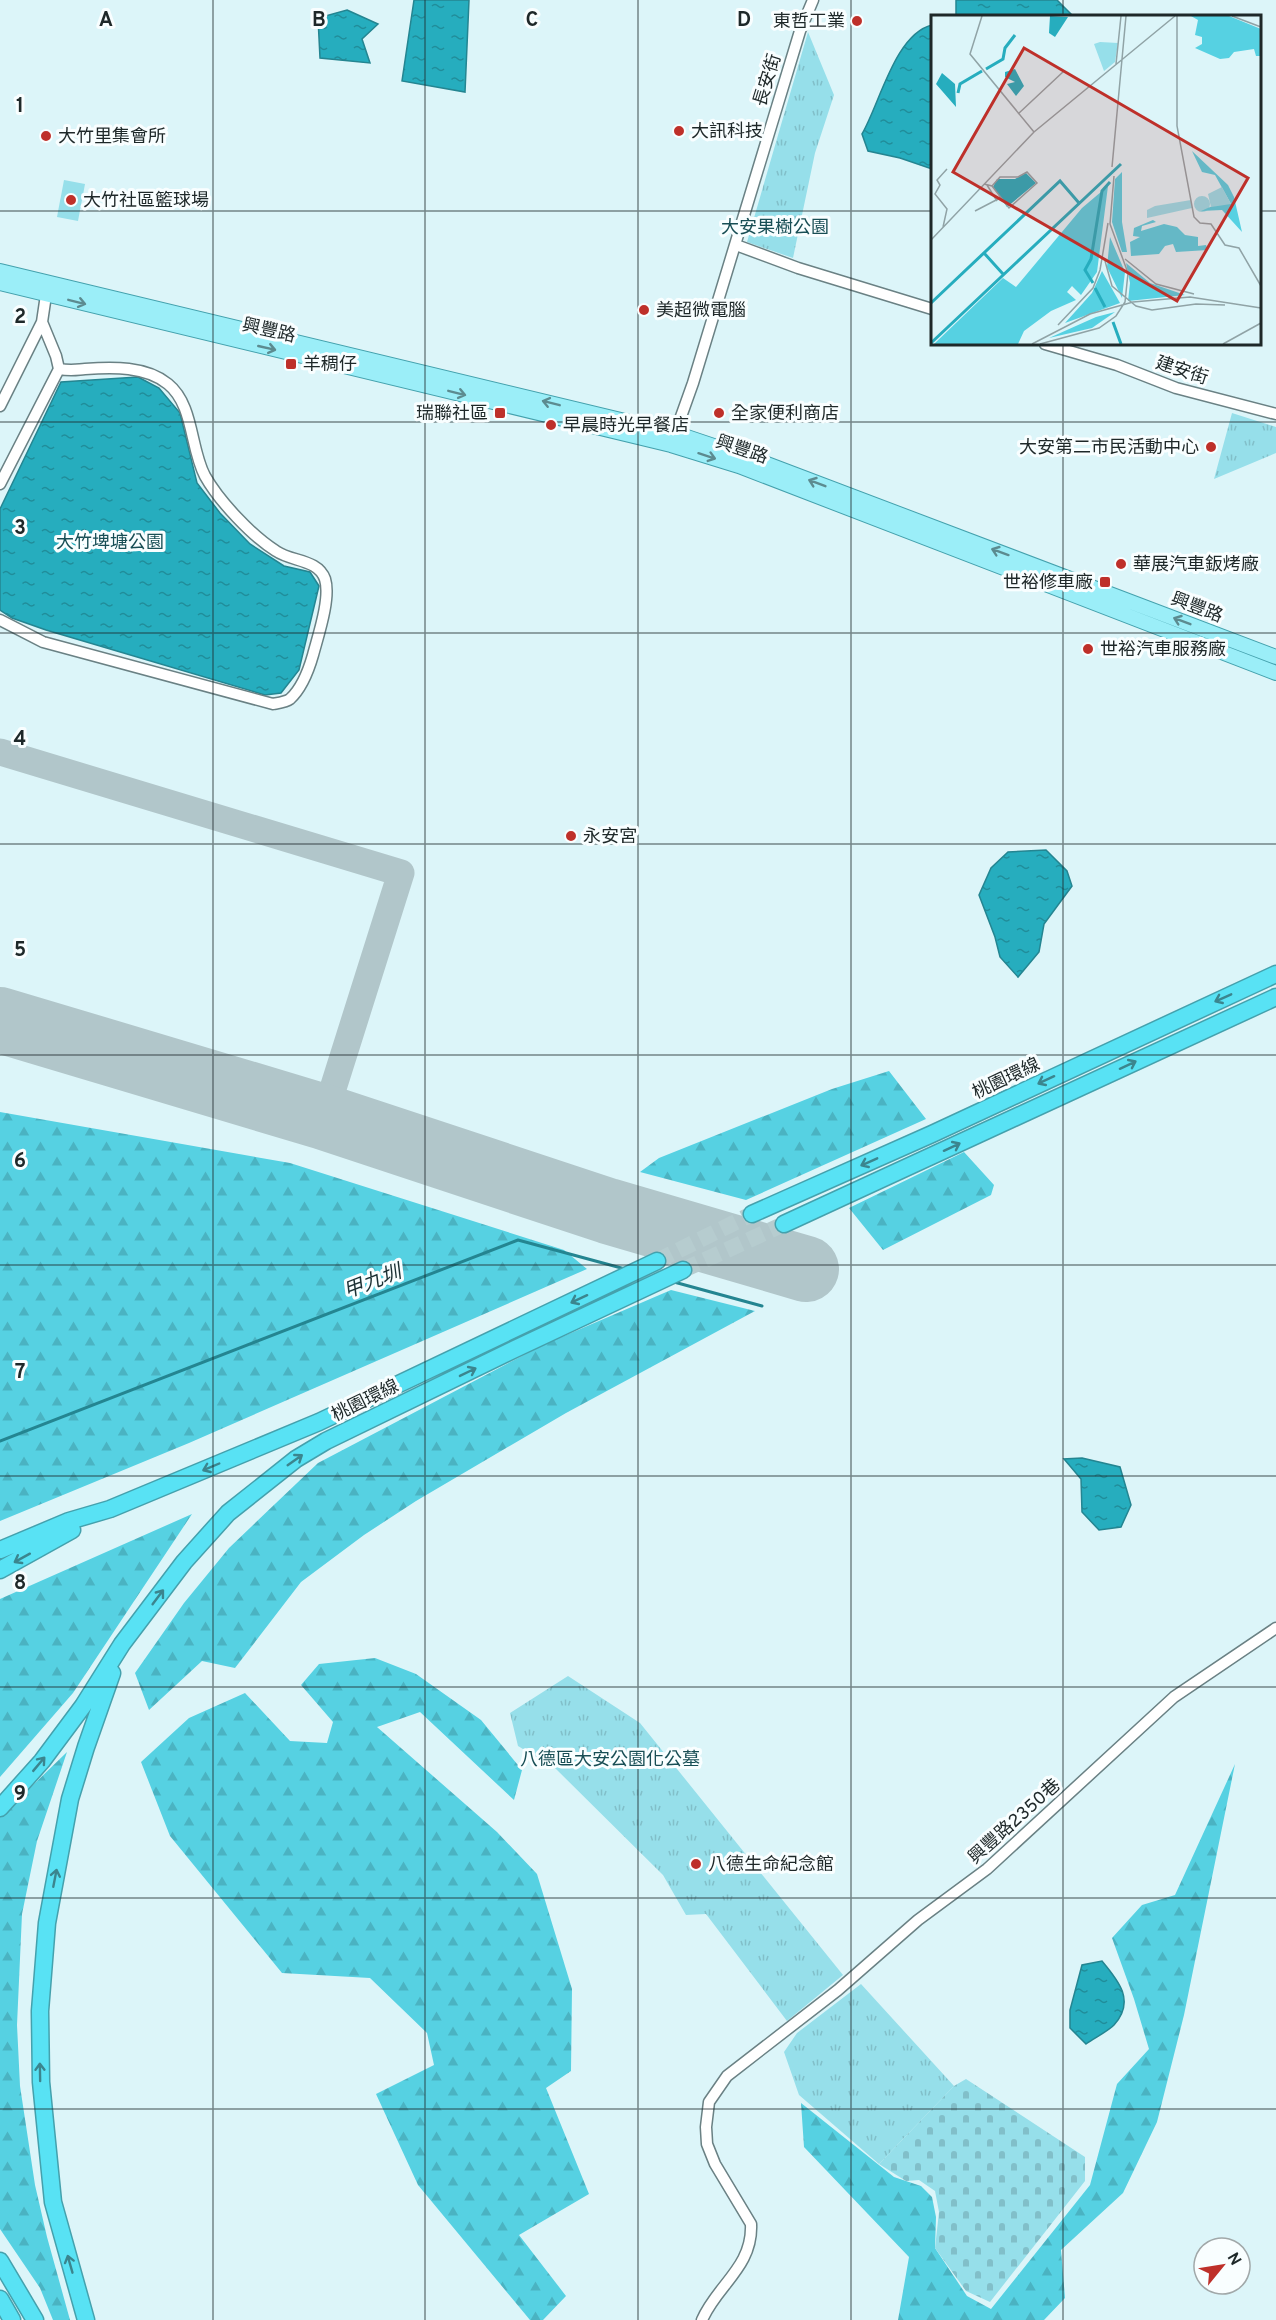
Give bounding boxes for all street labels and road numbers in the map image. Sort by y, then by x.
street label: 長安街 [750,51,787,110]
street label: 興豐路 [240,314,298,349]
street label: 建安街 [1152,352,1211,391]
street label: 興豐路 [712,431,771,470]
street label: 興豐路 [1167,588,1226,629]
street label: 桃園環線 [969,1054,1044,1105]
street label: 桃園環線 [328,1375,403,1427]
street label: 興豐路2350巷 [964,1775,1066,1870]

